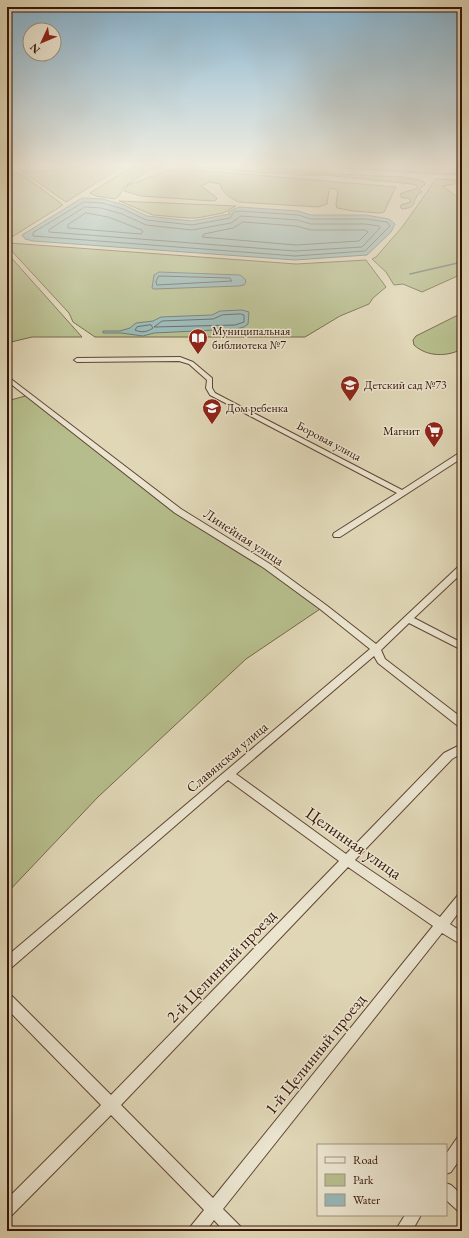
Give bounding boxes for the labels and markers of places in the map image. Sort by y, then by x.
place label: Муниципальная библиотека №7 [212,323,291,353]
library icon: Муниципальная библиотека №7 [187,327,209,355]
school or university icon: Детский сад №73 [339,374,361,402]
place label: Детский сад №73 [364,377,447,393]
school or university icon: Дом ребенка [201,397,223,425]
place label: Дом ребенка [226,400,288,416]
supermarket icon: Магнит [423,420,445,448]
place label: Магнит [383,423,420,439]

